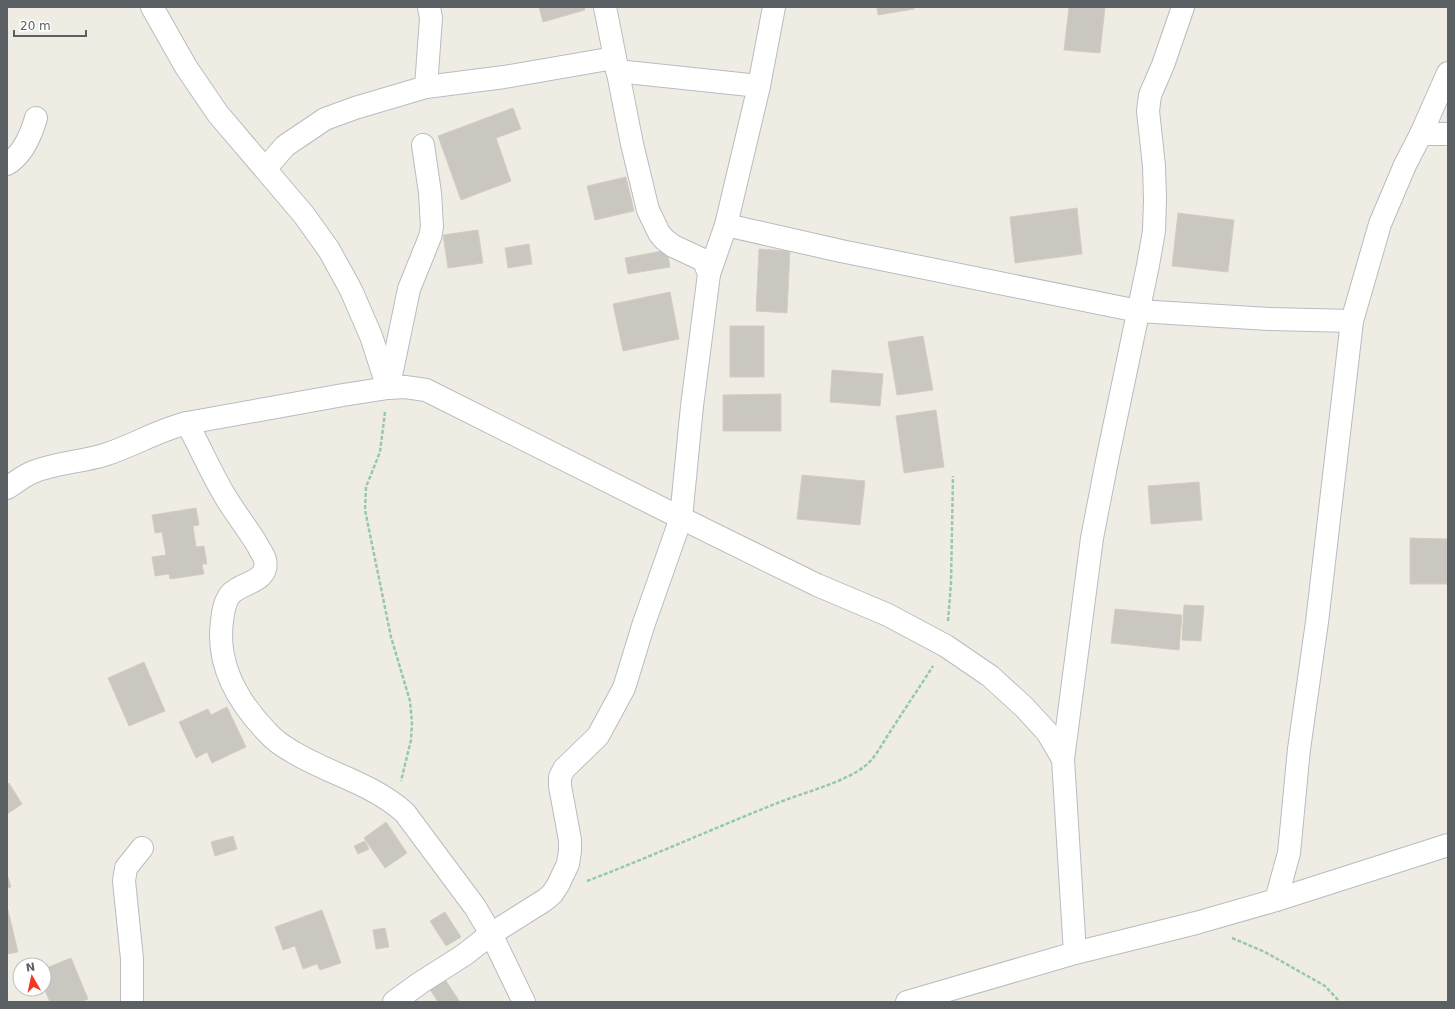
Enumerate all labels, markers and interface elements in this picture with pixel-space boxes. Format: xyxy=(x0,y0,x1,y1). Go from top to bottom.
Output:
scale bar xyxy=(14,12,86,38)
text: 20 m xyxy=(20,19,51,33)
north arrow xyxy=(12,957,52,997)
text: N xyxy=(25,960,36,975)

